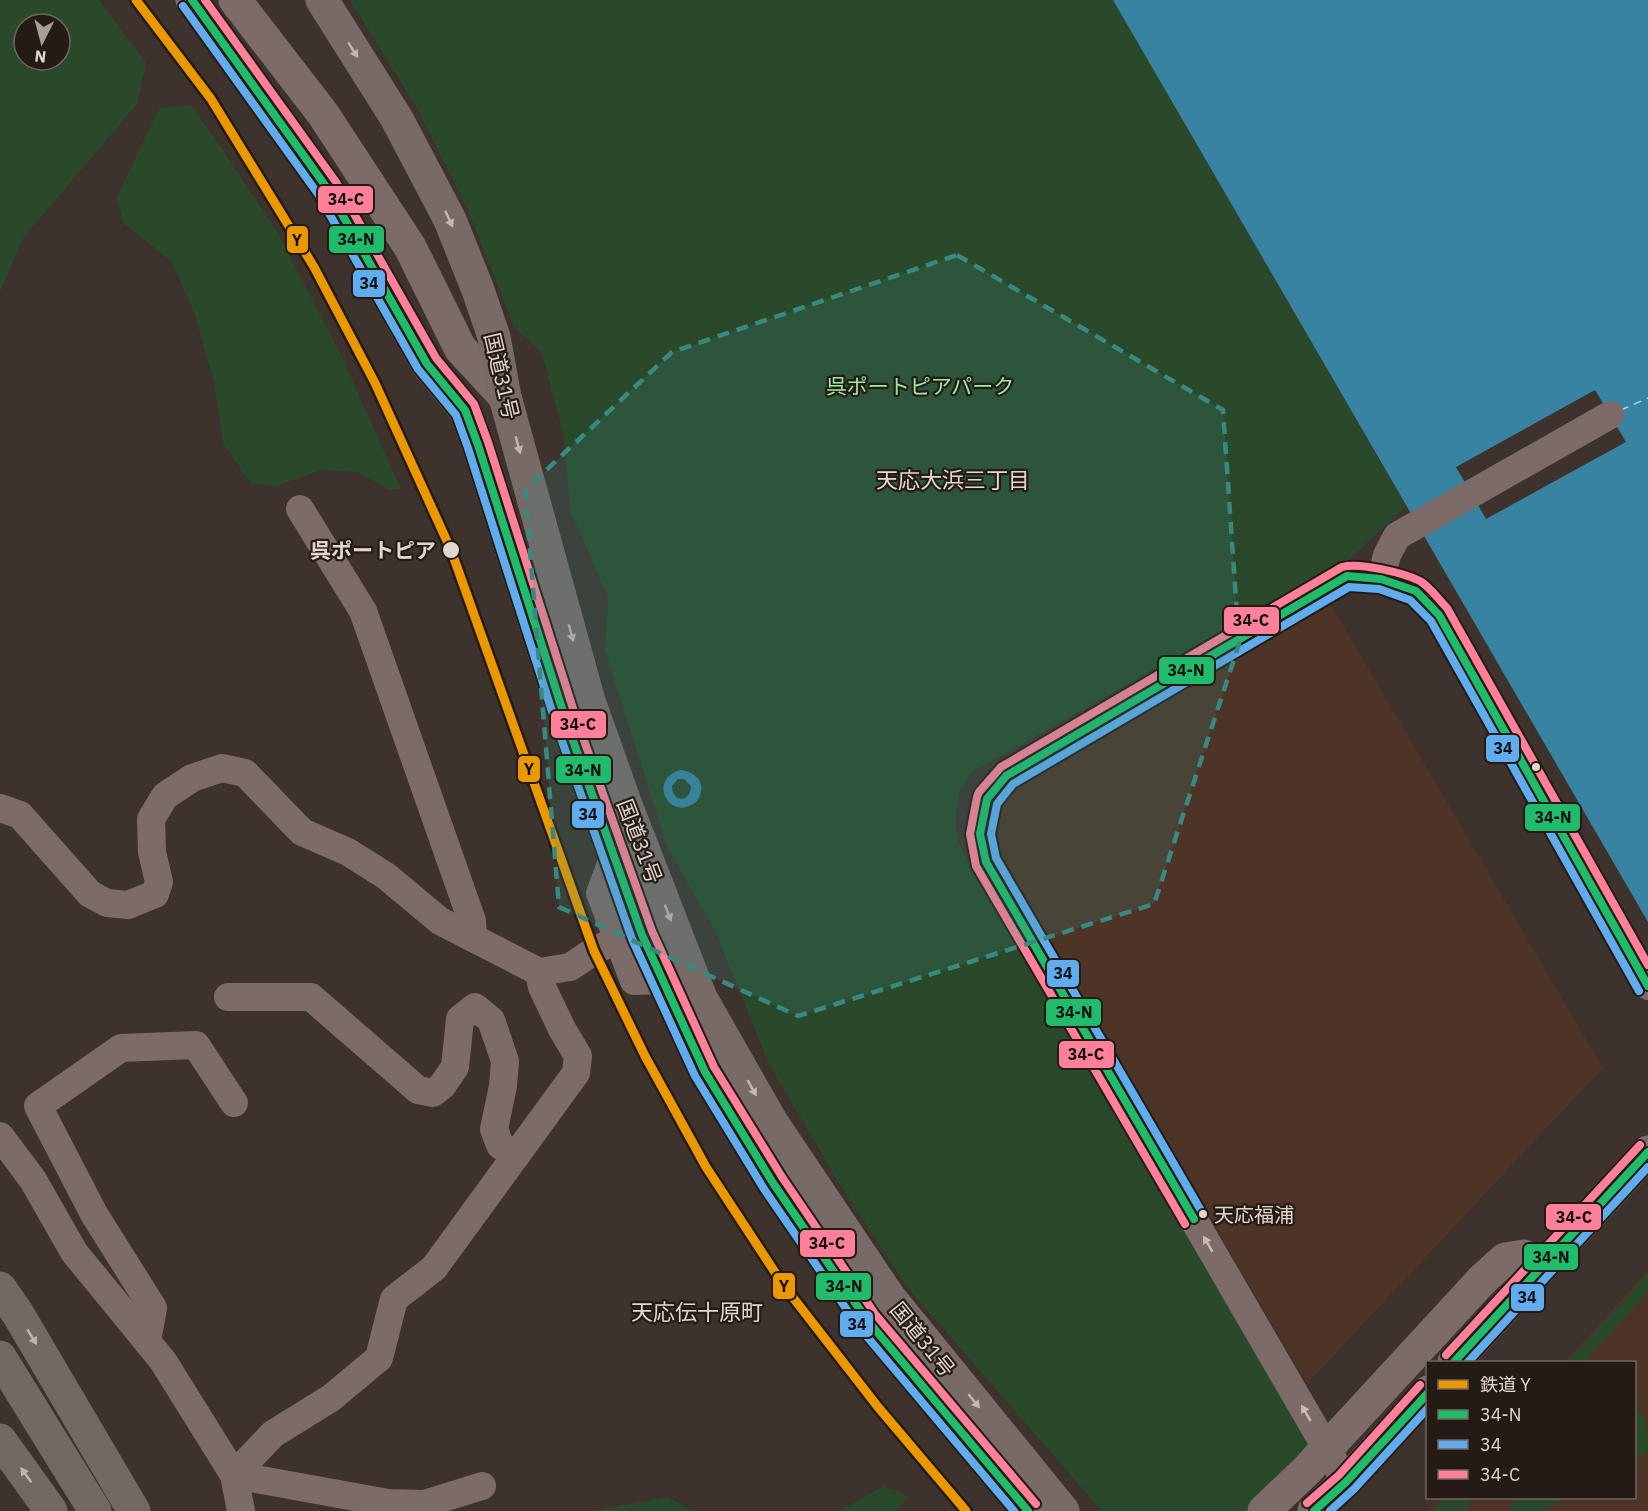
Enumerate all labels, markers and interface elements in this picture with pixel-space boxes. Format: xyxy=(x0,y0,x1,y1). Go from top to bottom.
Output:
north arrow xyxy=(12,12,72,72)
one-way arrow xyxy=(348,41,359,58)
text: N xyxy=(34,46,47,67)
line badge: 34-C xyxy=(317,185,374,214)
text: 34-C xyxy=(328,189,364,209)
one-way arrow xyxy=(445,211,454,228)
line badge: Y xyxy=(286,225,309,254)
line badge: 34-N xyxy=(328,225,385,254)
text: 34-N xyxy=(337,229,375,249)
text: Y xyxy=(292,230,303,250)
line badge: 34 xyxy=(352,269,386,298)
text: 34 xyxy=(359,273,379,293)
street label: 国道31号 xyxy=(478,330,526,422)
park label: 呉ポートピアパーク xyxy=(826,372,1014,400)
one-way arrow xyxy=(514,436,524,454)
district label: 天応大浜三丁目 xyxy=(876,465,1030,494)
place label: 呉ポートピア xyxy=(310,536,436,564)
marker: 呉ポートピア xyxy=(441,540,461,560)
line badge: 34-C xyxy=(1223,606,1280,635)
text: 34-C xyxy=(1233,610,1269,630)
one-way arrow xyxy=(566,624,576,642)
line badge: 34-N xyxy=(1158,656,1215,685)
text: 34-N xyxy=(1167,660,1205,680)
line badge: 34-C xyxy=(550,710,607,739)
text: 34-C xyxy=(560,714,596,734)
line badge: 34 xyxy=(1485,734,1520,763)
text: 34 xyxy=(1493,738,1513,758)
line badge: Y xyxy=(517,755,541,783)
line badge: 34-N xyxy=(555,755,612,784)
text: Y xyxy=(524,759,535,779)
text: 34-N xyxy=(564,760,602,780)
unlabelled marker xyxy=(1530,761,1542,773)
street label: 国道31号 xyxy=(611,795,669,887)
line badge: 34 xyxy=(571,800,605,829)
line badge: 34-N xyxy=(1524,803,1581,832)
text: 34 xyxy=(578,804,598,824)
text: 34-N xyxy=(1534,807,1572,827)
one-way arrow xyxy=(664,904,673,922)
line badge: 34 xyxy=(1046,959,1080,988)
text: 34 xyxy=(1053,963,1073,983)
line badge: 34-N xyxy=(1045,998,1102,1027)
text: 34-N xyxy=(1055,1002,1093,1022)
line badge: 34-C xyxy=(1058,1040,1115,1069)
text: 34-C xyxy=(1068,1044,1104,1064)
one-way arrow xyxy=(747,1080,757,1097)
place label: 天応福浦 xyxy=(1214,1201,1294,1228)
line badge: 34-C xyxy=(1545,1203,1602,1231)
text: 34-C xyxy=(1556,1207,1592,1227)
marker: 天応福浦 xyxy=(1197,1208,1209,1220)
line badge: 34-C xyxy=(799,1229,856,1258)
text: 34-C xyxy=(809,1233,845,1253)
one-way arrow xyxy=(1203,1236,1214,1252)
line badge: 34-N xyxy=(1523,1243,1579,1271)
text: 34-N xyxy=(1532,1247,1570,1267)
line badge: Y xyxy=(772,1272,796,1300)
line badge: 34-N xyxy=(815,1272,872,1301)
text: Y xyxy=(779,1276,790,1296)
text: 34-N xyxy=(825,1276,863,1296)
line badge: 34 xyxy=(1510,1283,1545,1312)
text: 34 xyxy=(1517,1287,1537,1307)
street label: 国道31号 xyxy=(884,1296,962,1382)
district label: 天応伝十原町 xyxy=(631,1297,763,1326)
line badge: 34 xyxy=(839,1310,874,1338)
text: 34 xyxy=(847,1314,867,1334)
one-way arrow xyxy=(26,1329,37,1345)
legend xyxy=(1426,1361,1636,1499)
text: 鉄道 Y xyxy=(1480,1373,1531,1396)
one-way arrow xyxy=(967,1394,980,1409)
text: 34-N xyxy=(1480,1403,1522,1426)
one-way arrow xyxy=(1301,1405,1312,1421)
text: 34 xyxy=(1480,1433,1502,1456)
text: 34-C xyxy=(1480,1463,1520,1486)
one-way arrow xyxy=(20,1468,32,1484)

